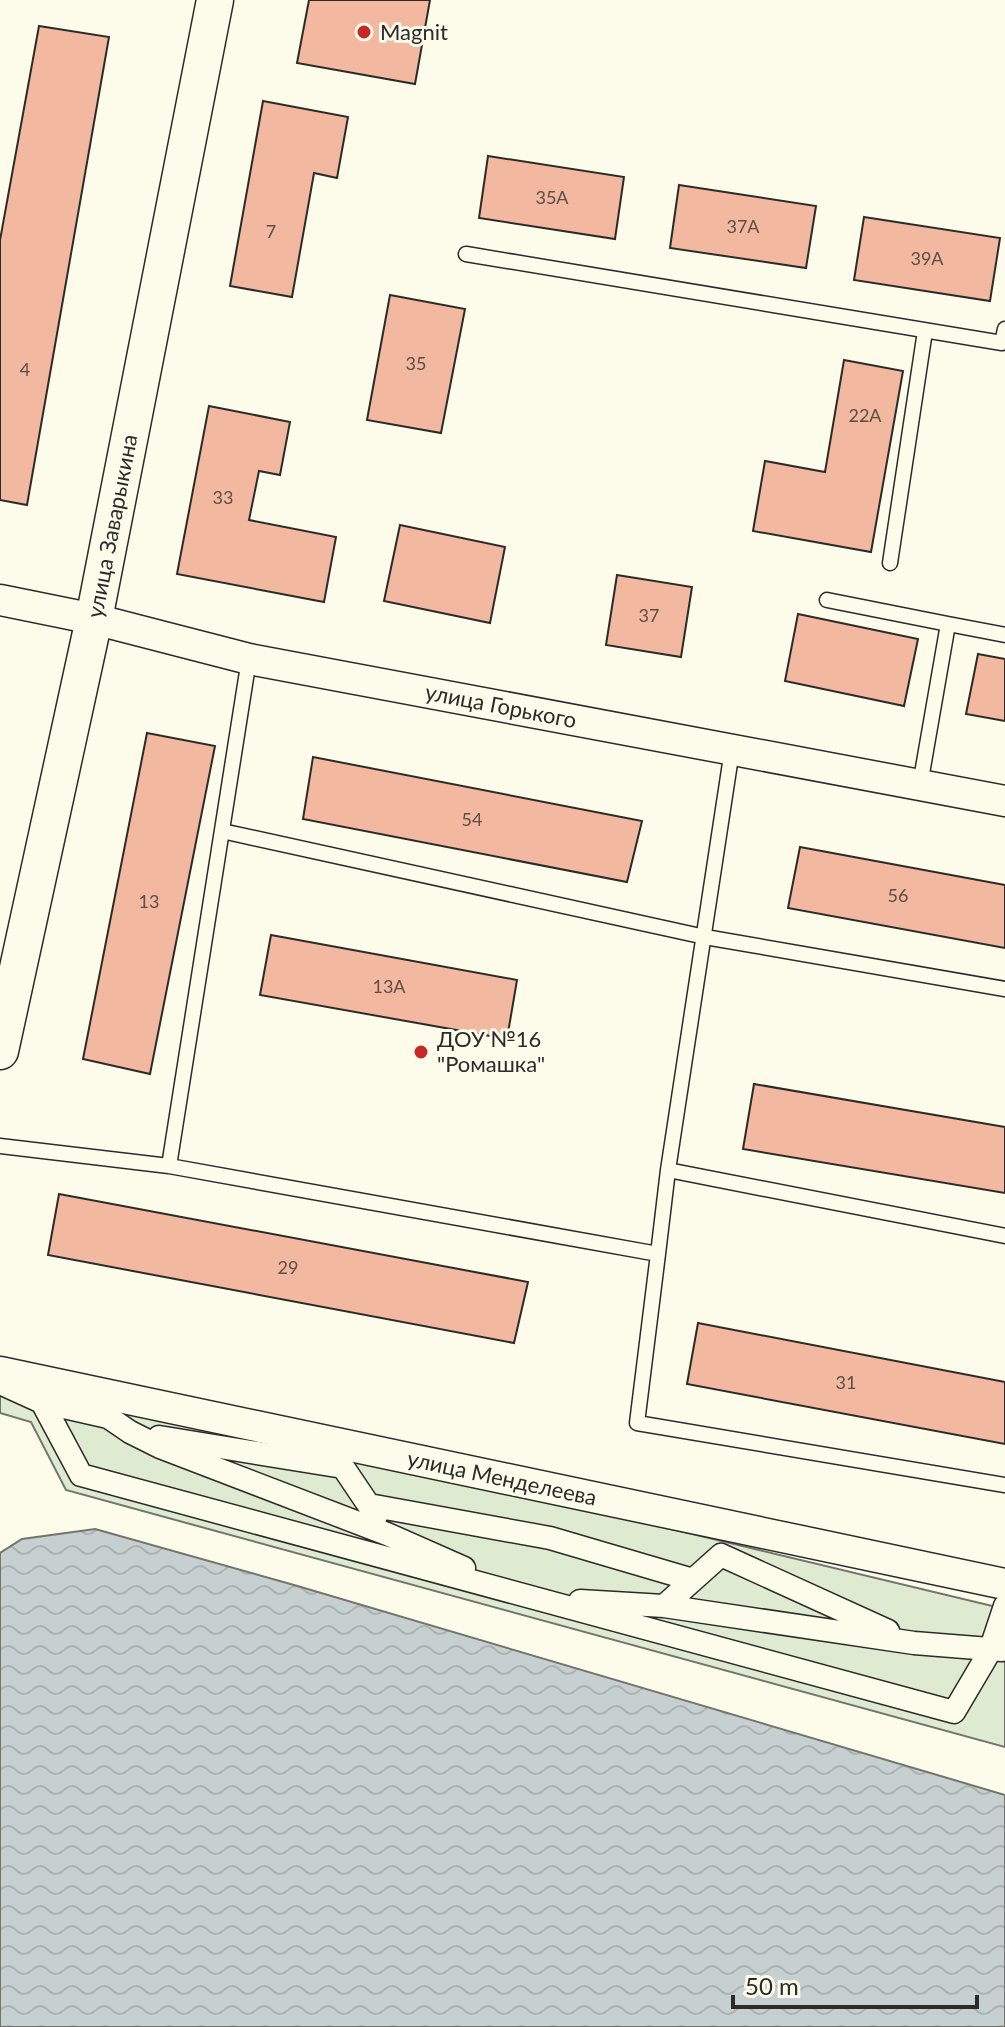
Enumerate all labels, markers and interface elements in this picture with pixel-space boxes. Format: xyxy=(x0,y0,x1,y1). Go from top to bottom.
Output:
place label: Magnit xyxy=(380,18,448,45)
marker: Magnit xyxy=(355,23,373,41)
house number: 35А xyxy=(535,186,569,208)
house number: 37А xyxy=(726,215,760,237)
house number: 7 xyxy=(266,220,276,242)
house number: 39А xyxy=(910,247,944,269)
house number: 35 xyxy=(406,352,426,374)
house number: 4 xyxy=(20,358,30,380)
house number: 22А xyxy=(848,404,882,426)
street label: улица Заварыкина xyxy=(80,432,143,620)
house number: 33 xyxy=(213,486,233,508)
house number: 37 xyxy=(639,604,659,626)
street label: улица Горького xyxy=(423,678,579,733)
house number: 54 xyxy=(462,808,482,830)
house number: 56 xyxy=(888,884,908,906)
house number: 13 xyxy=(139,890,159,912)
house number: 13А xyxy=(372,975,406,997)
place label: ДОУ №16 "Ромашка" xyxy=(437,1025,545,1077)
marker: ДОУ №16 "Ромашка" xyxy=(412,1043,430,1061)
house number: 29 xyxy=(278,1256,298,1278)
house number: 31 xyxy=(836,1371,856,1393)
street label: улица Менделеева xyxy=(405,1444,599,1511)
scale bar xyxy=(733,1959,977,2009)
text: 50 m xyxy=(745,1971,799,2000)

